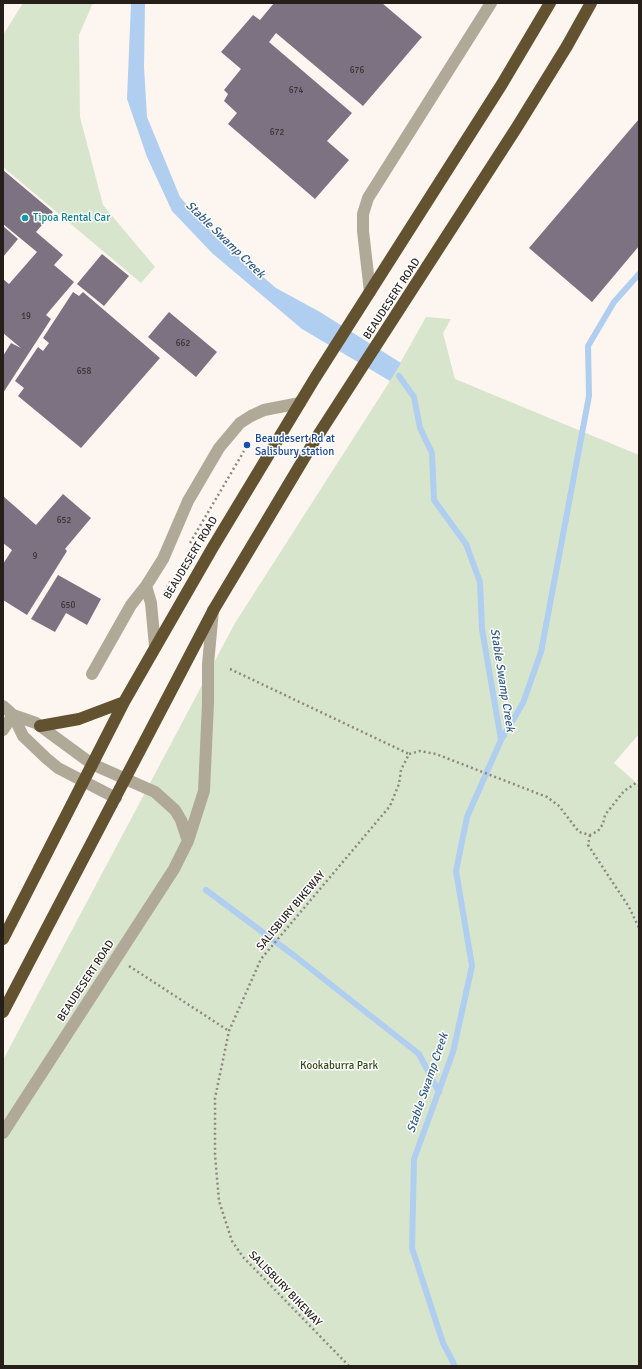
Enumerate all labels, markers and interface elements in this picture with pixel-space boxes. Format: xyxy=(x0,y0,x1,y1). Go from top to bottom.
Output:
house number: 676 xyxy=(350,66,364,76)
house number: 674 xyxy=(289,86,303,96)
house number: 672 xyxy=(270,128,284,138)
water label: Stable Swamp Creek xyxy=(182,199,268,281)
place label: Tipoa Rental Car xyxy=(33,211,110,225)
marker: Tipoa Rental Car xyxy=(20,213,30,223)
street label: BEAUDESERT ROAD xyxy=(361,256,423,342)
house number: 19 xyxy=(21,312,31,322)
house number: 662 xyxy=(176,339,190,349)
house number: 658 xyxy=(77,367,91,377)
place label: Beaudesert Rd at Salisbury station xyxy=(255,432,335,458)
marker: Beaudesert Rd at Salisbury station xyxy=(242,440,252,450)
street label: BEAUDESERT ROAD xyxy=(161,514,221,602)
house number: 652 xyxy=(57,516,71,526)
house number: 9 xyxy=(33,552,37,562)
house number: 650 xyxy=(61,601,75,611)
water label: Stable Swamp Creek xyxy=(487,627,517,733)
street label: SALISBURY BIKEWAY xyxy=(254,869,328,953)
street label: BEAUDESERT ROAD xyxy=(55,938,117,1024)
water label: Stable Swamp Creek xyxy=(404,1031,452,1135)
park label: Kookaburra Park xyxy=(300,1059,378,1073)
street label: SALISBURY BIKEWAY xyxy=(246,1249,324,1329)

